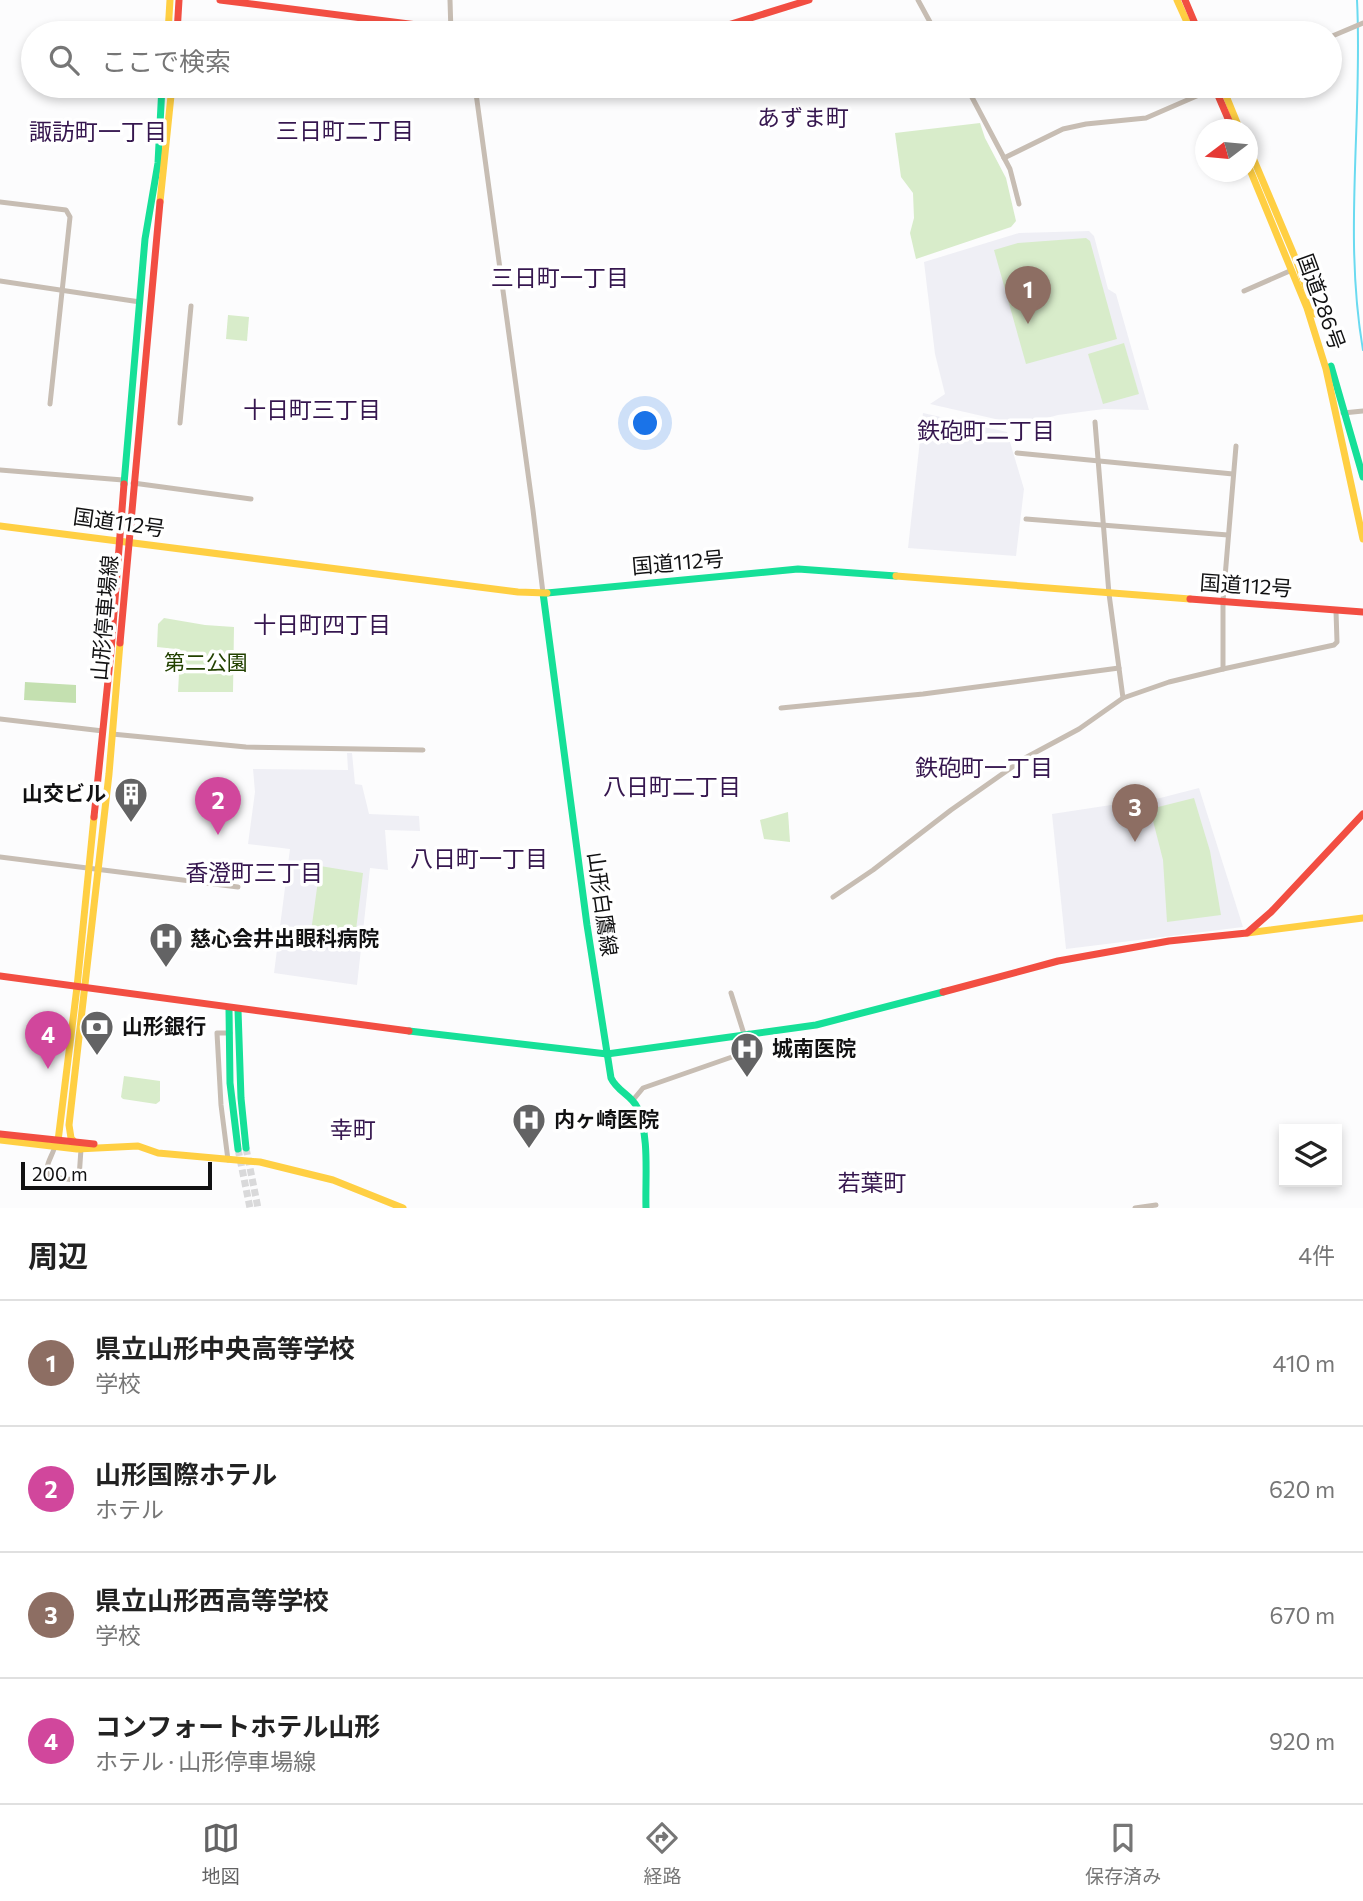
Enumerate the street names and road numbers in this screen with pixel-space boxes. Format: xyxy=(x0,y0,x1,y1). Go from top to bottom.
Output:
street label: 国道286号 xyxy=(1294,250,1351,353)
street label: 国道112号 xyxy=(72,503,167,540)
street label: 国道112号 xyxy=(631,545,725,578)
street label: 山形停車場線 xyxy=(86,554,121,682)
street label: 国道112号 xyxy=(1199,569,1293,600)
street label: 山形白鷹線 xyxy=(584,850,623,958)

